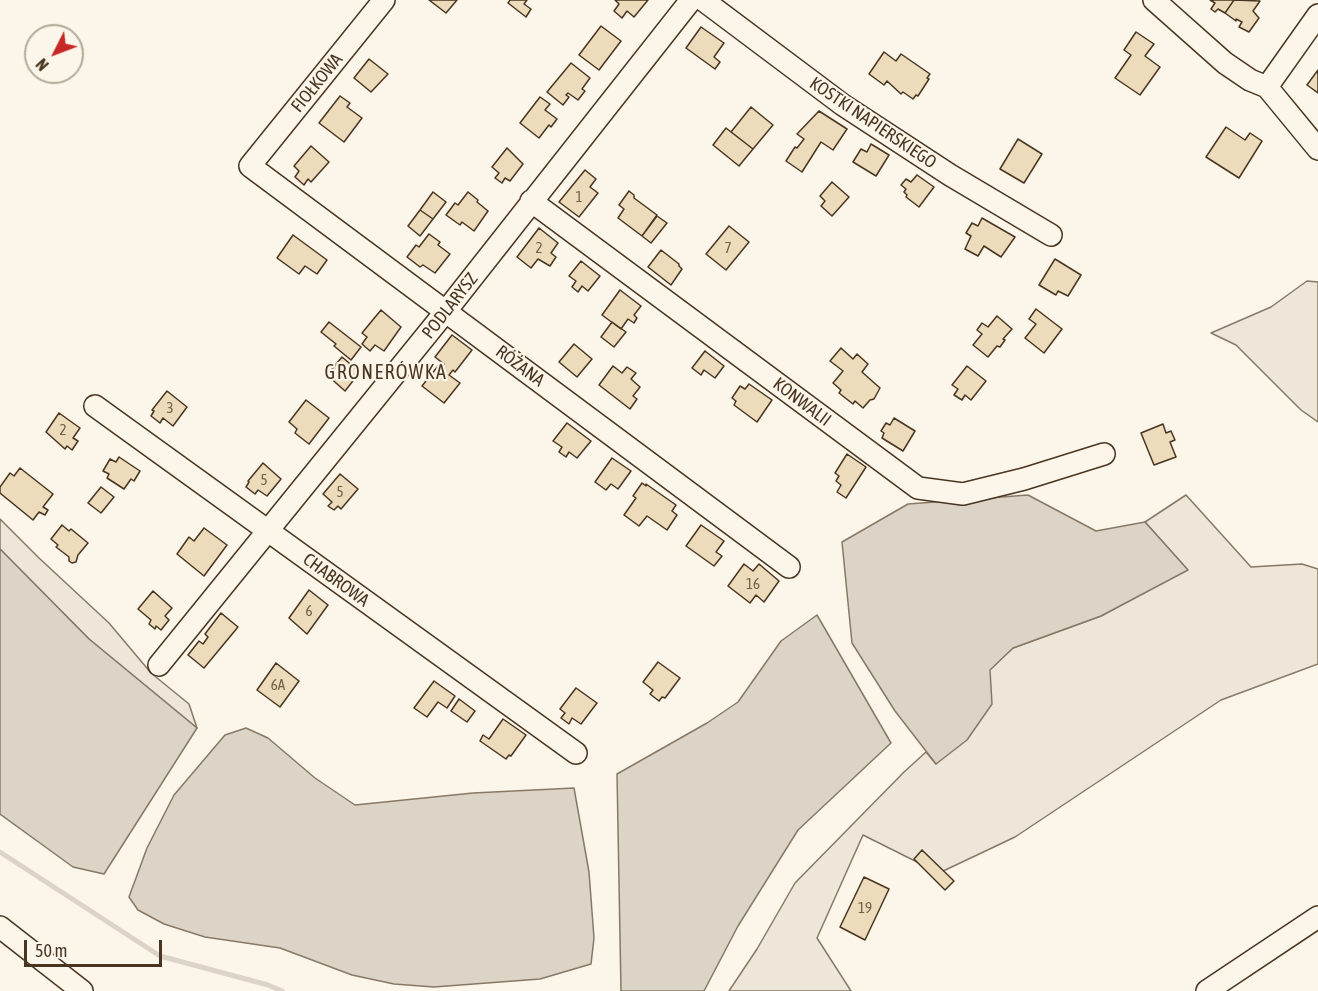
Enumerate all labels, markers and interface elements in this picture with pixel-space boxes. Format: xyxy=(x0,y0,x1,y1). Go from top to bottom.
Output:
north arrow xyxy=(24,24,84,84)
street label: FIOŁKOWA xyxy=(287,49,347,117)
text: N xyxy=(32,55,52,74)
street label: KOSTKI NAPIERSKIEGO xyxy=(805,73,941,173)
house number: 1 xyxy=(575,188,583,206)
house number: 2 xyxy=(535,239,543,257)
house number: 7 xyxy=(724,239,732,257)
street label: PODLARYSZ xyxy=(418,269,482,343)
street label: RÓŻANA xyxy=(491,341,549,391)
district label: GRONERÓWKA xyxy=(325,361,447,385)
street label: KONWALII xyxy=(769,373,835,431)
house number: 3 xyxy=(166,399,174,417)
house number: 2 xyxy=(59,421,67,439)
house number: 5 xyxy=(260,471,268,489)
house number: 5 xyxy=(336,483,344,501)
street label: CHABROWA xyxy=(299,549,373,611)
house number: 16 xyxy=(746,575,760,593)
house number: 6 xyxy=(305,602,313,620)
house number: 6A xyxy=(271,676,285,694)
house number: 19 xyxy=(858,899,872,917)
scale bar xyxy=(27,928,165,966)
text: 50 m xyxy=(35,940,67,961)

